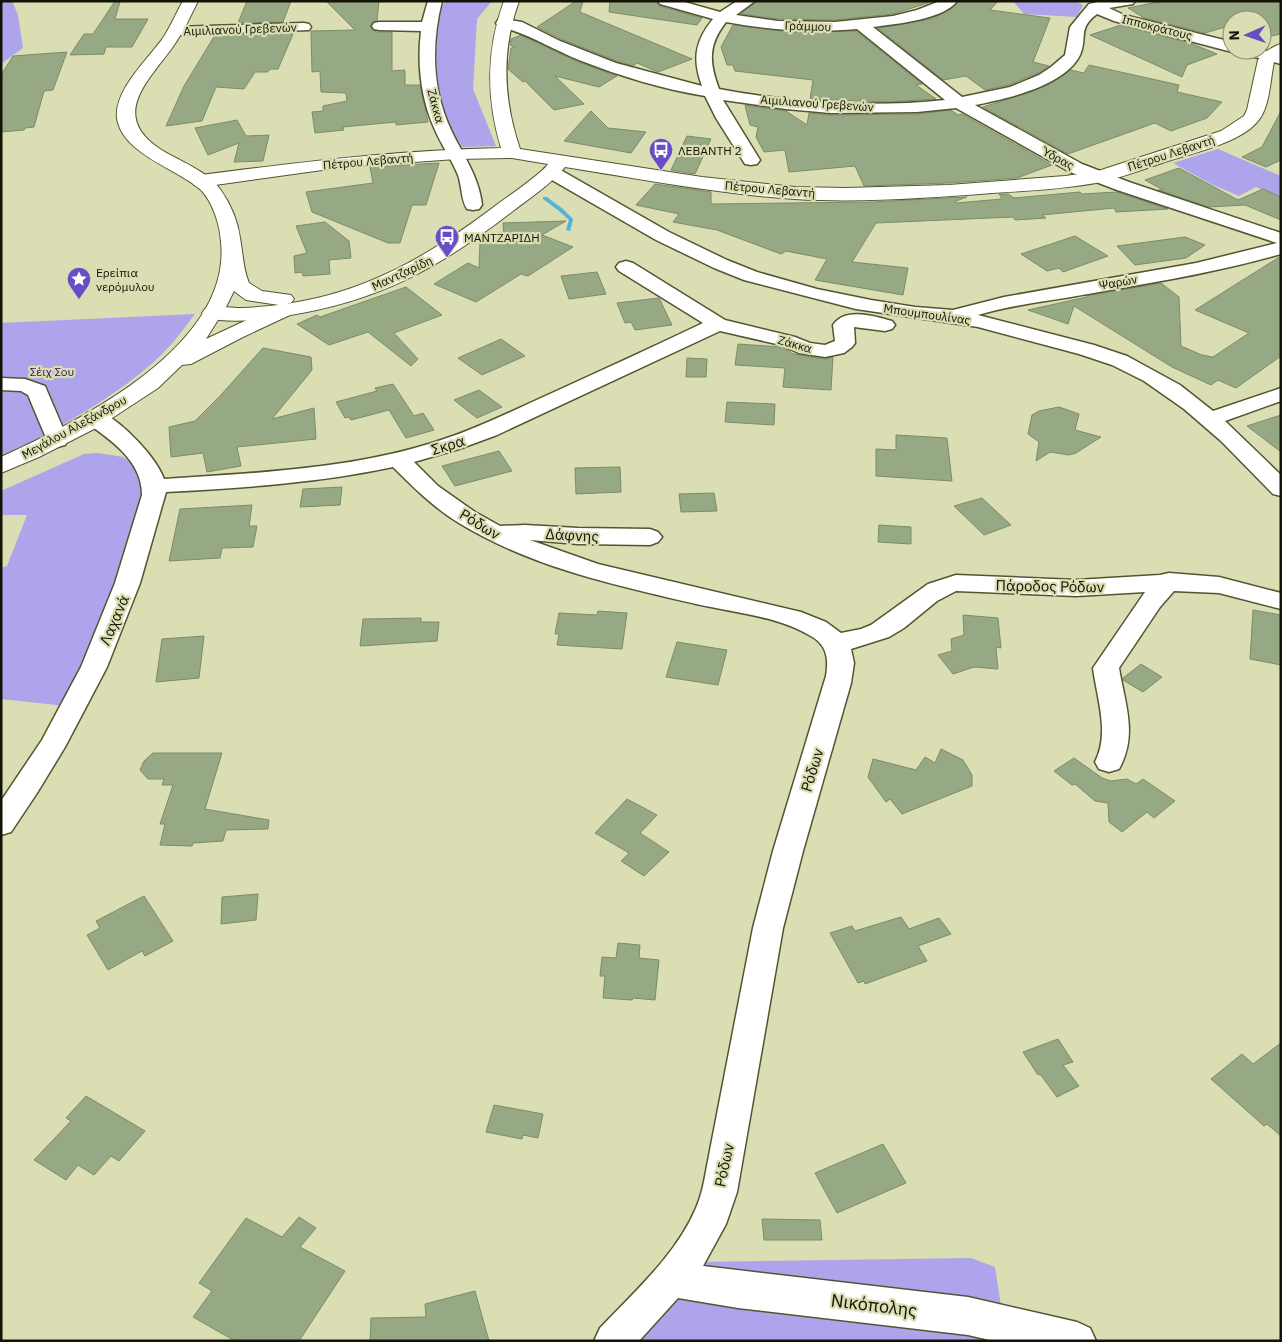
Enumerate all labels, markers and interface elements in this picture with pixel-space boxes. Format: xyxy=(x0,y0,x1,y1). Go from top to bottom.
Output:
north arrow xyxy=(1222,10,1272,60)
street label: Ιπποκράτους xyxy=(1120,11,1194,43)
street label: Γράμμου xyxy=(784,18,832,34)
street label: Αιμιλιανού Γρεβενών xyxy=(183,20,297,38)
text: N xyxy=(1225,30,1243,41)
street label: Ζάκκα xyxy=(424,87,448,125)
street label: Αιμιλιανού Γρεβενών xyxy=(760,92,874,114)
street label: Πέτρου Λεβαντή xyxy=(1126,132,1216,174)
bus stop icon: ΛΕΒΑΝΤΗ 2 xyxy=(648,137,674,171)
place label: ΛΕΒΑΝΤΗ 2 xyxy=(678,143,742,158)
street label: Ύδρας xyxy=(1038,143,1077,173)
street label: Πέτρου Λεβαντή xyxy=(322,150,414,172)
street label: Πέτρου Λεβαντή xyxy=(724,178,816,200)
bus stop icon: ΜΑΝΤΖΑΡΙΔΗ xyxy=(434,224,460,258)
place label: ΜΑΝΤΖΑΡΙΔΗ xyxy=(464,230,540,245)
street label: Μαντζαρίδη xyxy=(369,252,435,294)
place label: Ερείπια νερόμυλου xyxy=(96,265,155,294)
place icon: Ερείπια νερόμυλου xyxy=(66,266,92,300)
street label: Ψαρών xyxy=(1098,271,1138,293)
street label: Μπουμπουλίνας xyxy=(883,300,972,328)
street label: Ζάκκα xyxy=(776,332,814,356)
park label: Σέιχ Σου xyxy=(30,364,74,379)
street label: Μεγάλου Αλεξάνδρου xyxy=(19,392,129,462)
street label: Σκρα xyxy=(429,431,467,459)
street label: Ρόδων xyxy=(456,504,504,544)
street label: Δάφνης xyxy=(545,524,599,546)
street label: Πάροδος Ρόδων xyxy=(996,576,1105,596)
street label: Λαχανά xyxy=(95,592,133,648)
street label: Ρόδων xyxy=(796,746,828,794)
street label: Ρόδων xyxy=(710,1141,738,1189)
street label: Νικόπολης xyxy=(830,1288,919,1322)

